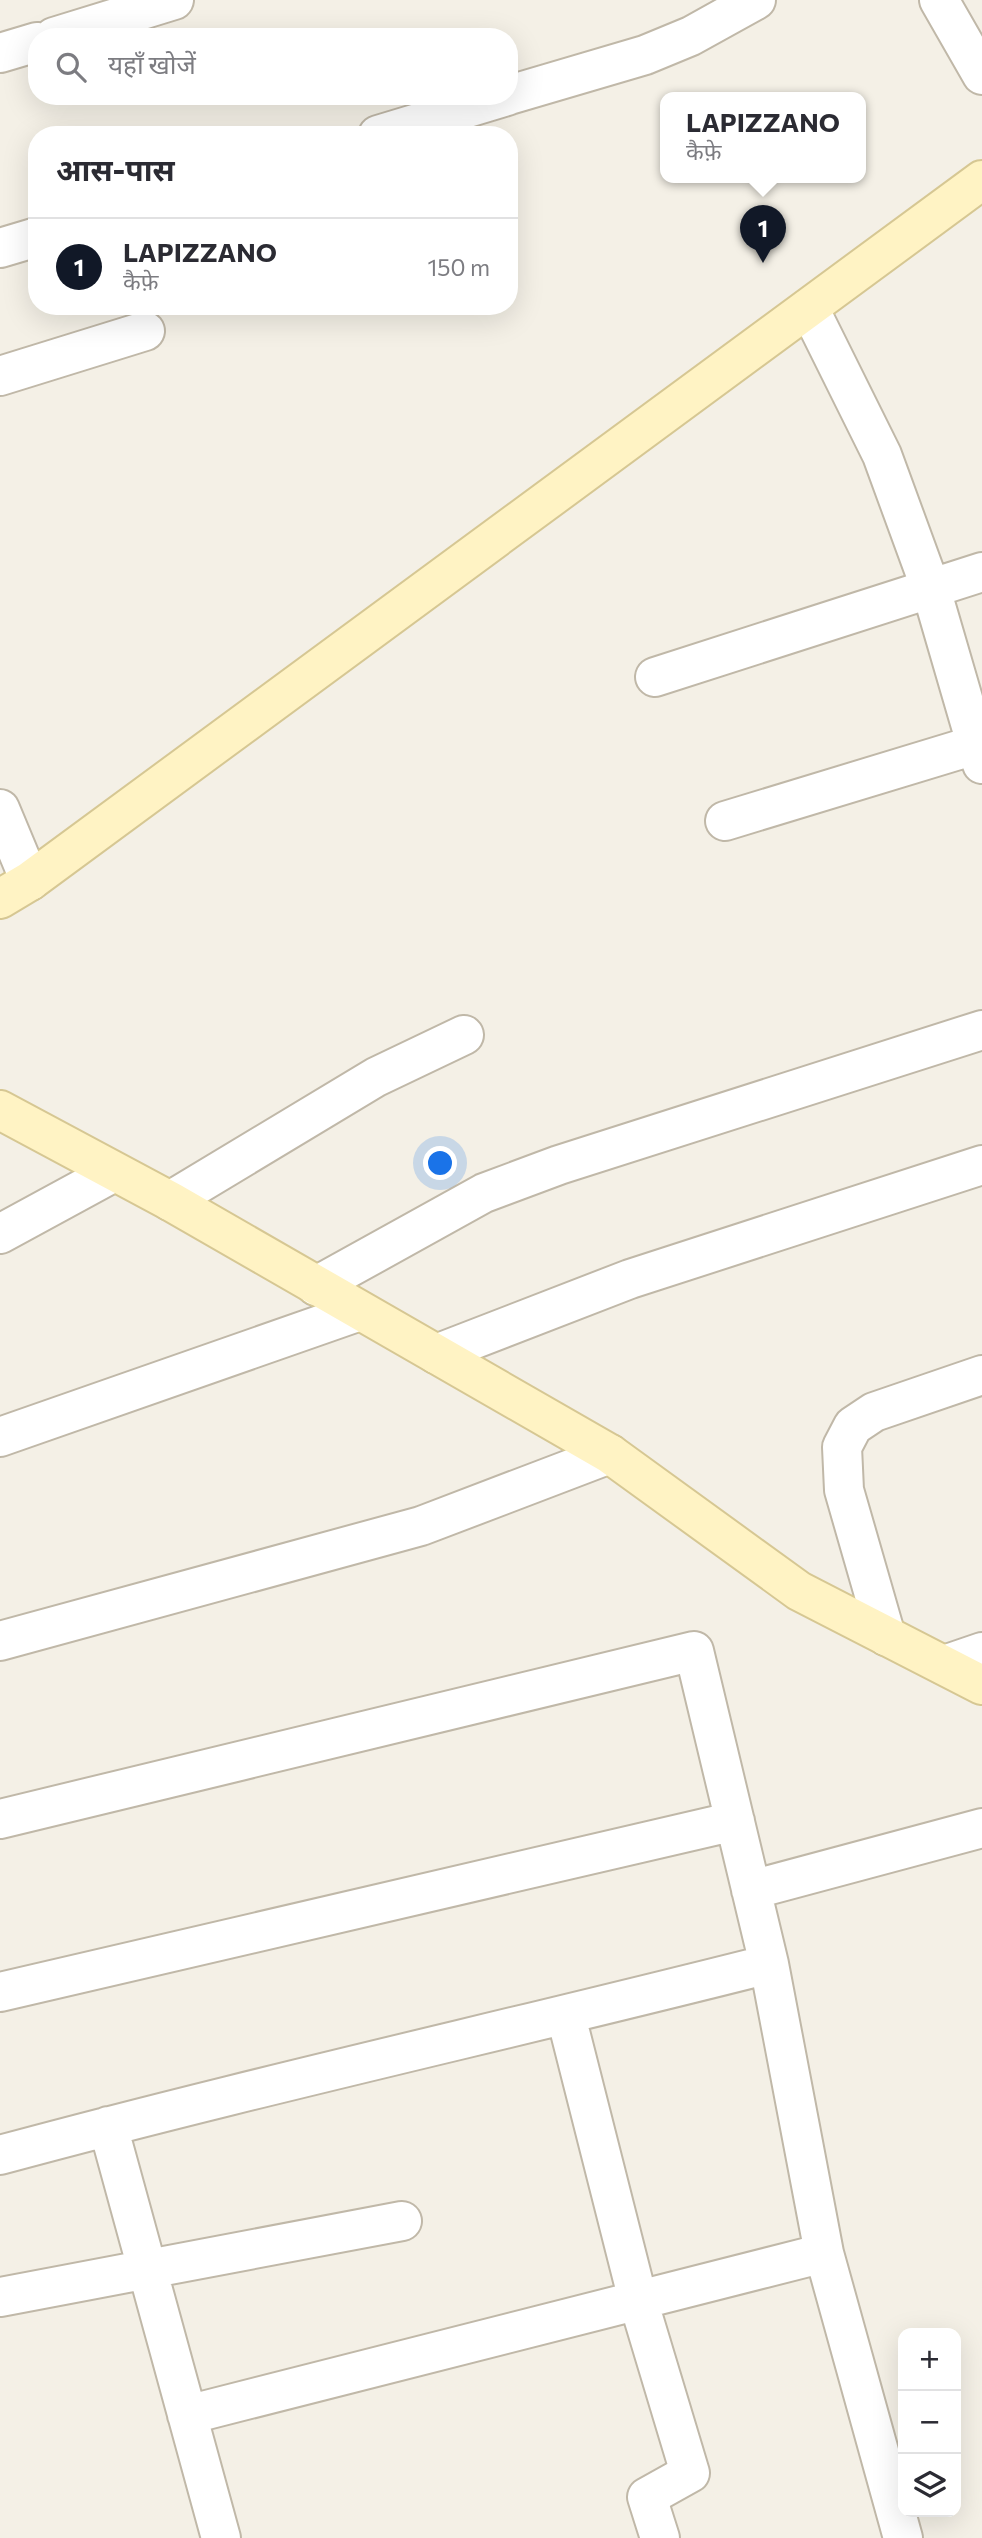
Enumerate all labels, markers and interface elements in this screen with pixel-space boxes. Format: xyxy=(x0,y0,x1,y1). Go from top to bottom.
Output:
search box xyxy=(28,28,518,105)
icon: search xyxy=(52,48,90,86)
text: यहाँ खोजें xyxy=(108,48,196,79)
popup xyxy=(660,92,866,183)
text: LAPIZZANO xyxy=(686,106,840,137)
text: कैफ़े xyxy=(686,137,721,165)
text: आस-पास xyxy=(56,150,175,187)
pin: 1 xyxy=(740,205,786,263)
text: LAPIZZANO xyxy=(123,236,277,267)
text: 1 xyxy=(74,253,84,281)
text: 150 m xyxy=(427,253,490,281)
text: कैफ़े xyxy=(123,267,158,295)
your location xyxy=(423,1146,457,1180)
map controls xyxy=(898,2328,961,2517)
button: + xyxy=(898,2328,961,2391)
button: − xyxy=(898,2391,961,2454)
button: layers xyxy=(898,2454,961,2517)

